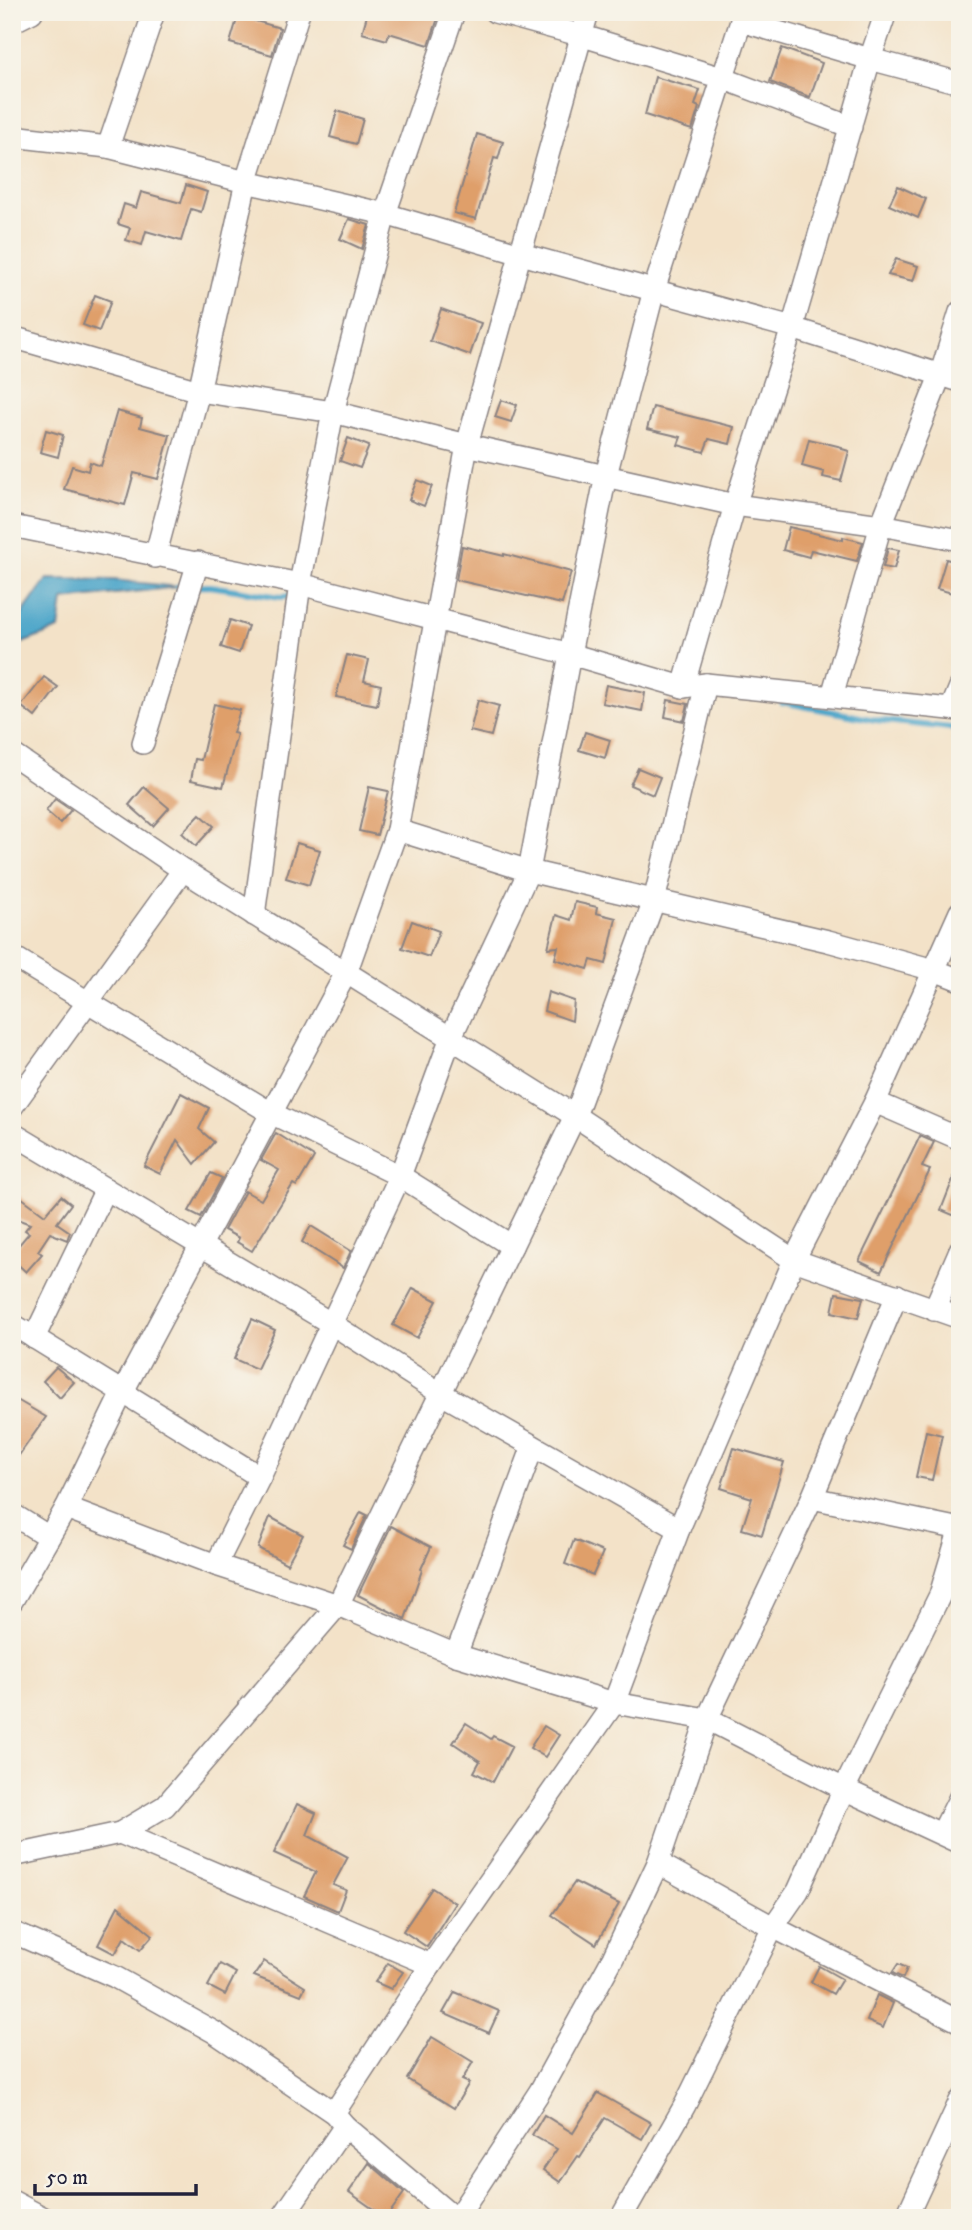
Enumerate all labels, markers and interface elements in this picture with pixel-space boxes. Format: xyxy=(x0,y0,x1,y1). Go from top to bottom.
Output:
scale bar xyxy=(35,2153,196,2197)
text: 50 m xyxy=(46,2165,88,2191)

